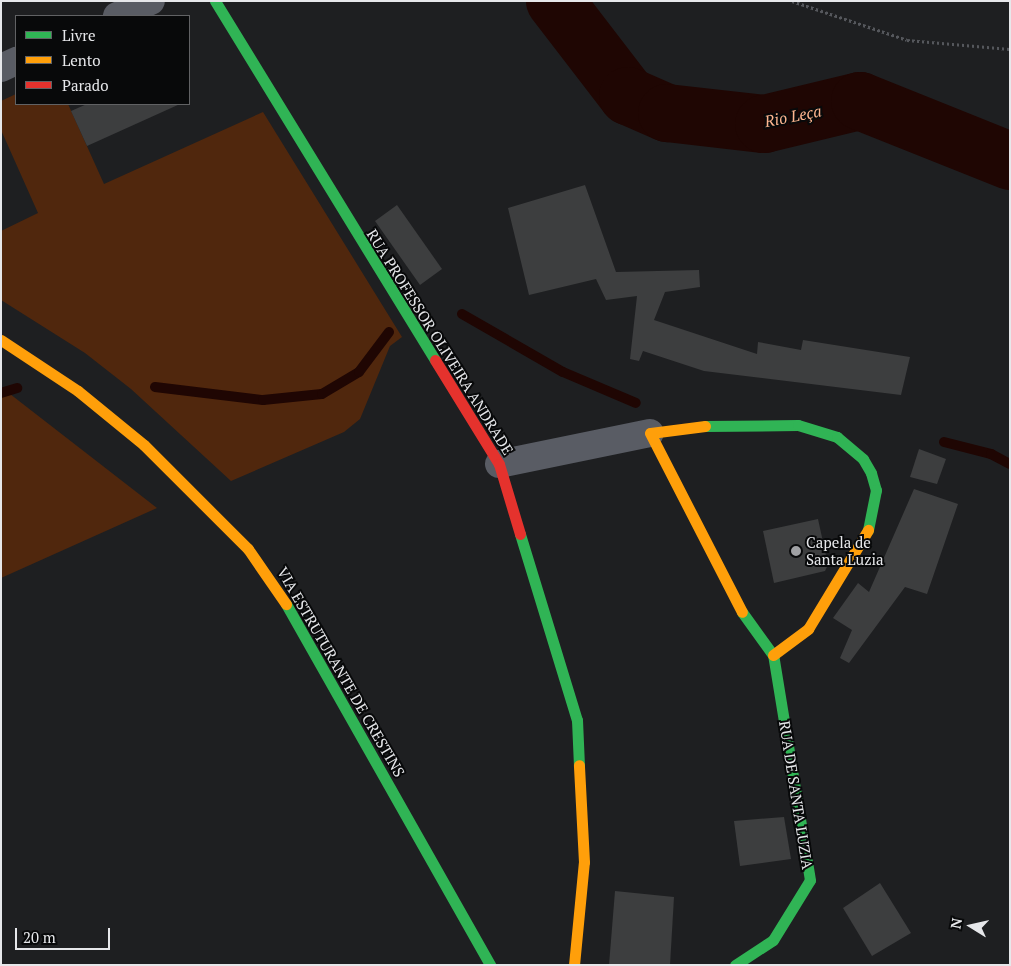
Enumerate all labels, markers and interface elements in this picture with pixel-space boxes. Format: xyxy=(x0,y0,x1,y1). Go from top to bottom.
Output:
legend xyxy=(15,15,190,105)
text: Livre xyxy=(62,25,96,45)
text: Lento xyxy=(62,50,101,70)
text: Parado xyxy=(62,75,108,95)
water label: Rio Leça xyxy=(763,101,823,131)
street label: RUA PROFESSOR OLIVEIRA ANDRADE xyxy=(363,226,517,458)
place label: Capela de Santa Luzia xyxy=(806,533,884,568)
marker: Capela de Santa Luzia xyxy=(790,545,802,557)
street label: VIA ESTRUTURANTE DE CRESTINS xyxy=(273,564,409,780)
street label: RUA DE SANTA LUZIA xyxy=(775,719,817,871)
north arrow xyxy=(946,901,996,951)
text: N xyxy=(945,916,966,930)
scale bar xyxy=(18,918,112,950)
text: 20 m xyxy=(23,927,56,947)

